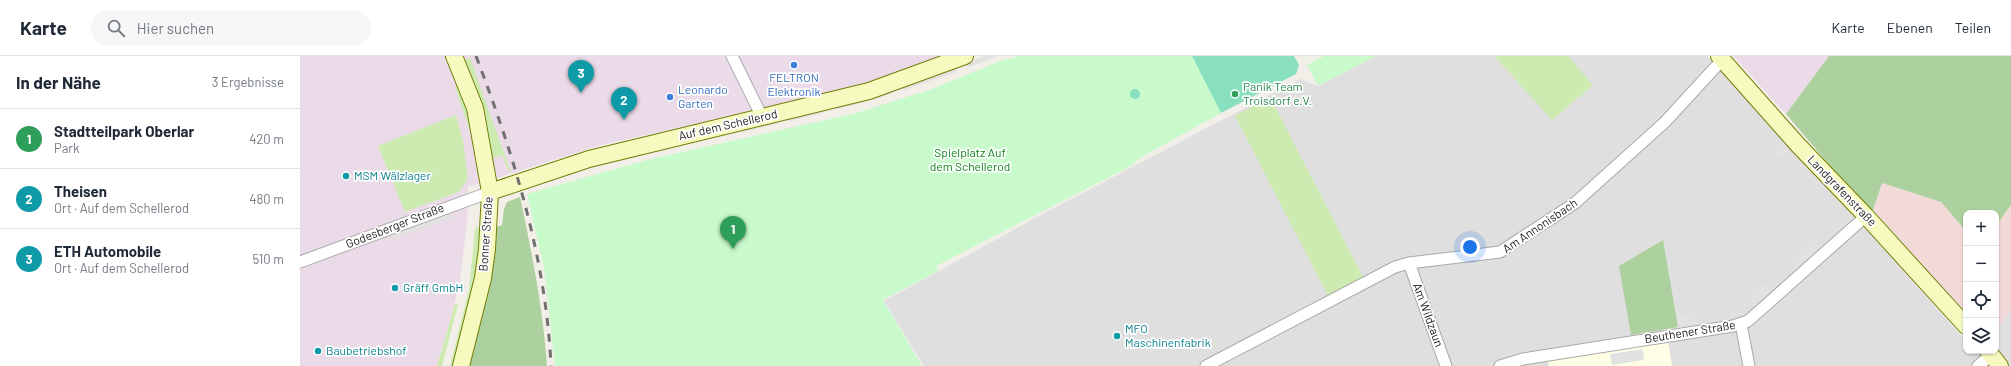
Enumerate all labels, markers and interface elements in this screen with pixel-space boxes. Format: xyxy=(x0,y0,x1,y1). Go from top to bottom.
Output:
search box xyxy=(91,10,371,46)
text: Karte xyxy=(20,16,67,39)
icon: search xyxy=(105,17,127,39)
text: Hier suchen xyxy=(137,19,214,37)
text: Karte xyxy=(1831,19,1865,36)
text: Ebenen xyxy=(1887,19,1933,36)
text: Teilen xyxy=(1955,19,1991,36)
pin: 3 xyxy=(568,60,594,93)
marker: FELTRON Elektronik xyxy=(789,60,799,70)
place label: FELTRON Elektronik xyxy=(767,70,821,98)
text: In der Nähe xyxy=(16,72,101,92)
text: 3 Ergebnisse xyxy=(212,74,284,90)
place label: Panik Team Troisdorf e.V. xyxy=(1243,79,1312,107)
place label: Leonardo Garten xyxy=(678,82,728,110)
pin: 2 xyxy=(611,87,637,120)
marker: Panik Team Troisdorf e.V. xyxy=(1230,89,1240,99)
marker: Leonardo Garten xyxy=(665,92,675,102)
street label: Auf dem Schellerod xyxy=(677,106,779,142)
text: Stadtteilpark Oberlar xyxy=(54,122,194,140)
text: 1 xyxy=(27,131,31,147)
text: 420 m xyxy=(249,131,284,147)
text: Park xyxy=(54,140,80,156)
park label: Spielplatz Auf dem Schellerod xyxy=(930,145,1010,173)
street label: Landgrafenstraße xyxy=(1805,152,1880,229)
place label: MSM Wälzlager xyxy=(354,168,431,182)
marker: MSM Wälzlager xyxy=(341,171,351,181)
text: Theisen xyxy=(54,182,107,200)
text: 2 xyxy=(25,191,33,207)
text: 480 m xyxy=(249,191,284,207)
street label: Am Annonisbach xyxy=(1499,195,1579,255)
street label: Bonner Straße xyxy=(475,196,495,272)
text: Ort · Auf dem Schellerod xyxy=(54,200,189,216)
street label: Godesberger Straße xyxy=(344,200,446,250)
map controls xyxy=(1963,210,1999,354)
button: + xyxy=(1963,210,1999,246)
pin: 1 xyxy=(720,216,746,249)
your location xyxy=(1460,237,1480,257)
text: ETH Automobile xyxy=(54,242,161,260)
button: − xyxy=(1963,246,1999,282)
text: 3 xyxy=(25,251,33,267)
text: 510 m xyxy=(252,251,284,267)
text: Ort · Auf dem Schellerod xyxy=(54,260,189,276)
place label: Gräff GmbH xyxy=(403,280,463,294)
street label: Am Wildzaun xyxy=(1411,281,1447,348)
button: locate xyxy=(1963,282,1999,318)
marker: Gräff GmbH xyxy=(390,283,400,293)
street label: Beuthener Straße xyxy=(1643,317,1736,345)
button: layers xyxy=(1963,318,1999,354)
place label: MFO Maschinenfabrik xyxy=(1125,321,1211,349)
marker: MFO Maschinenfabrik xyxy=(1112,331,1122,341)
place label: Baubetriebshof xyxy=(326,343,406,357)
marker: Baubetriebshof xyxy=(313,346,323,356)

